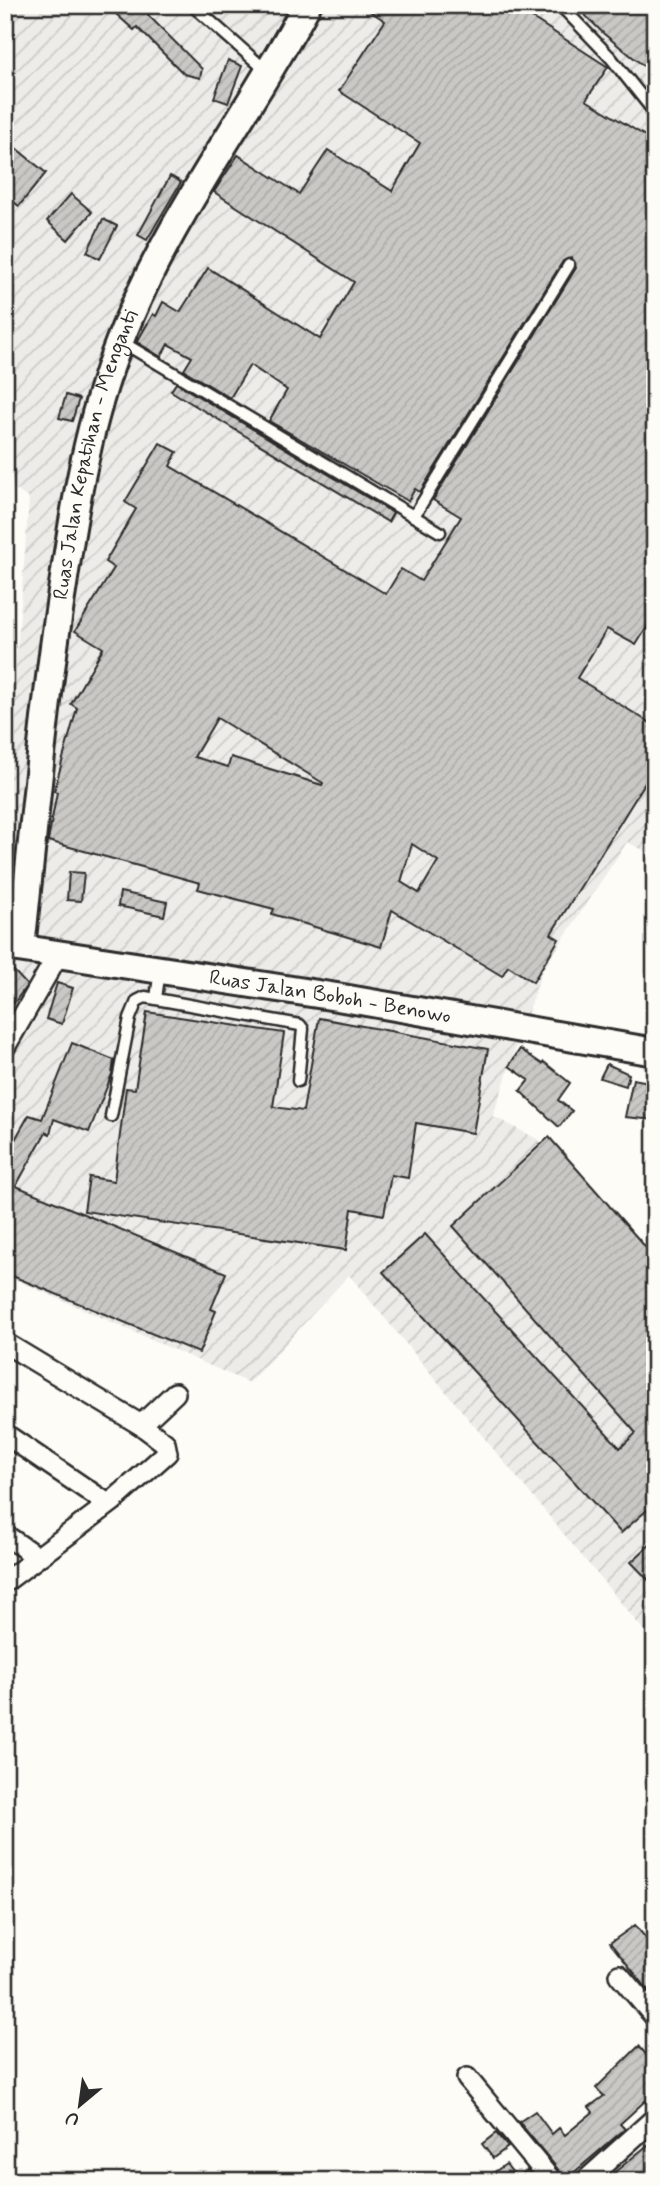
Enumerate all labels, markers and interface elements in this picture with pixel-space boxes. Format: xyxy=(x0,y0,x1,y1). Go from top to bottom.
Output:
street label: Ruas Jalan Kepatihan - Menganti xyxy=(47,305,145,602)
street label: Ruas Jalan Boboh - Benowo xyxy=(207,964,453,1030)
north arrow xyxy=(46,2070,116,2140)
text: U xyxy=(61,2105,84,2132)

